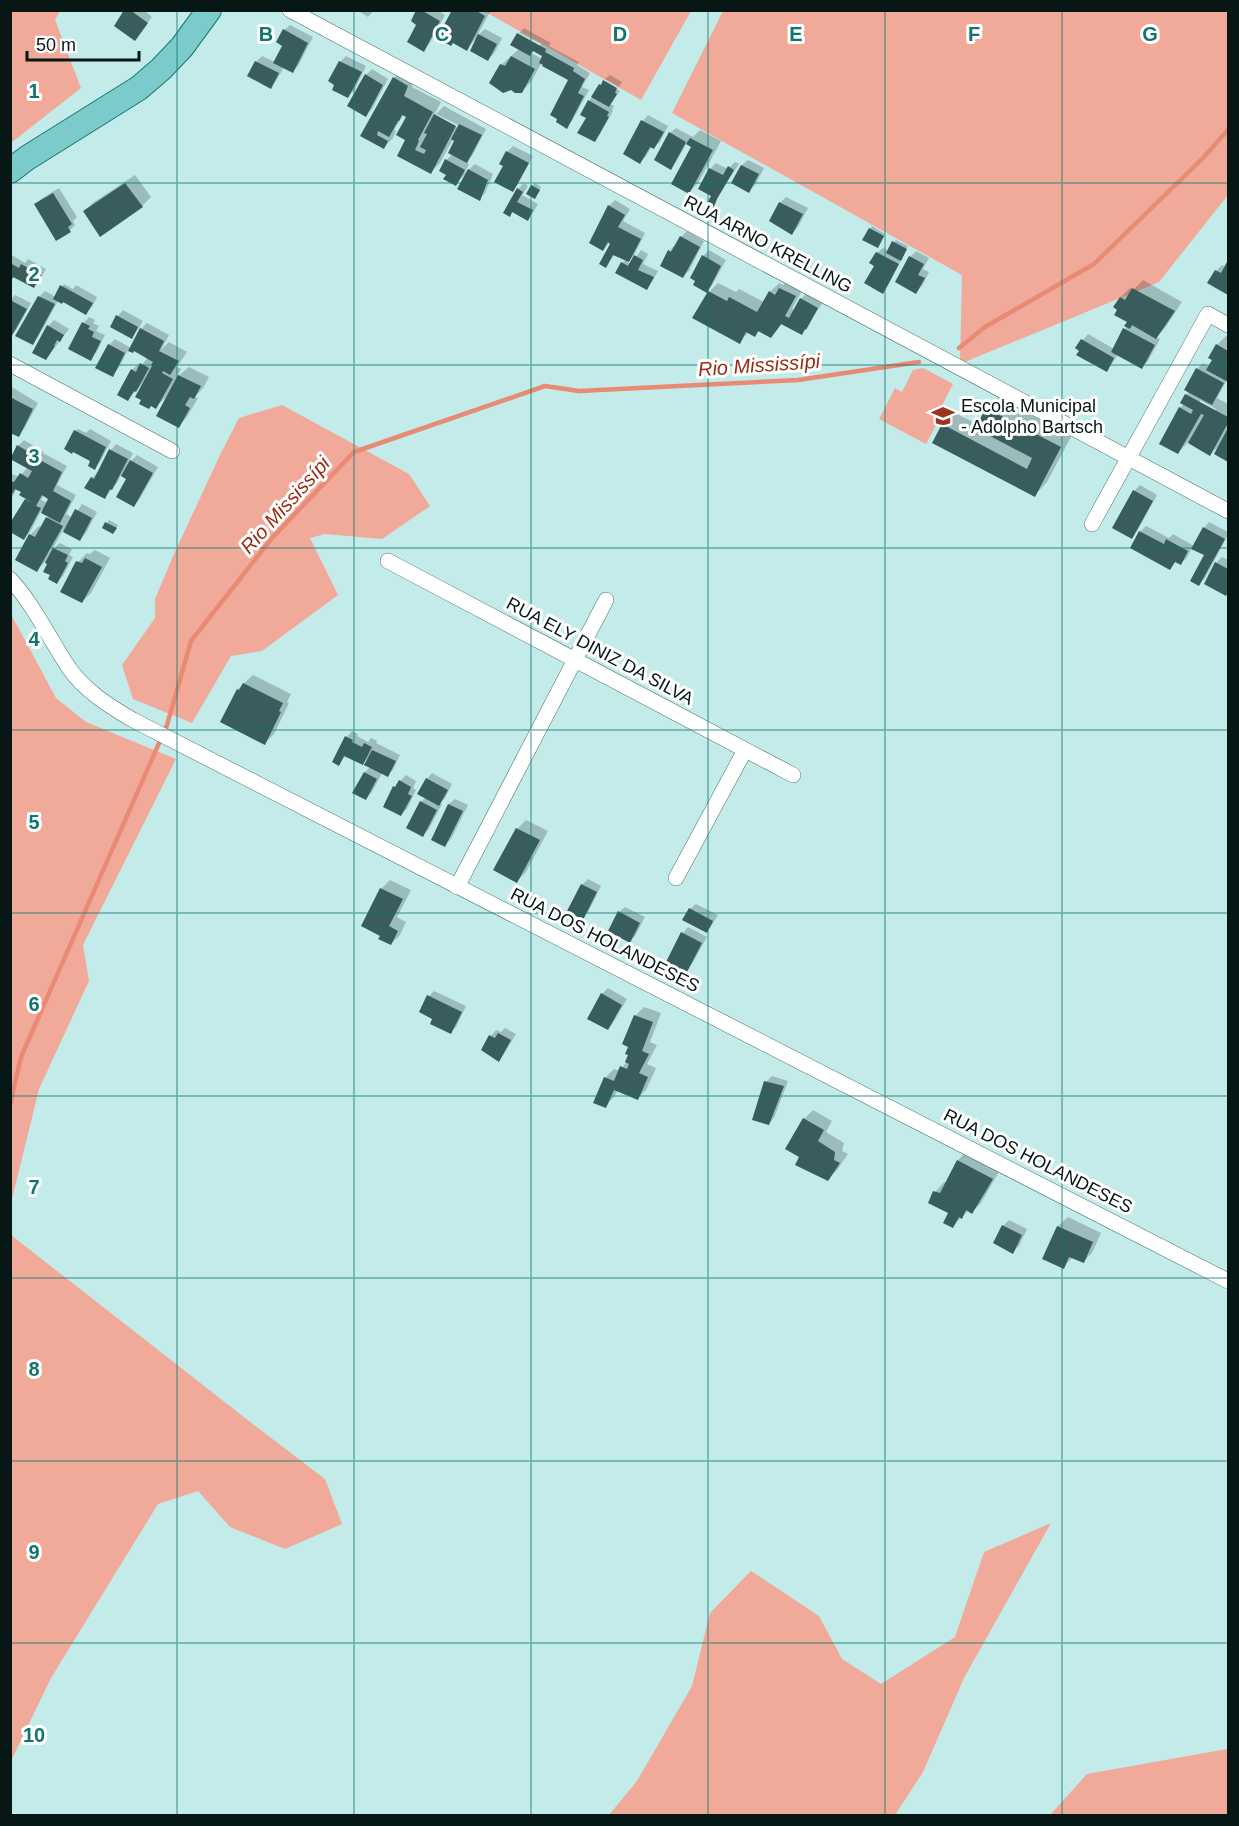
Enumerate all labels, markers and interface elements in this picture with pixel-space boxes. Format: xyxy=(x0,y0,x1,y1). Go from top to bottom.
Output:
text: B xyxy=(259,23,273,45)
text: C xyxy=(435,23,449,45)
text: D xyxy=(613,23,627,45)
text: E xyxy=(789,23,803,45)
text: F xyxy=(968,23,980,45)
text: G xyxy=(1142,23,1158,45)
scale bar xyxy=(27,24,140,62)
text: 50 m xyxy=(36,35,76,55)
text: 1 xyxy=(28,80,40,102)
street label: RUA ARNO KRELLING xyxy=(681,191,855,297)
text: 2 xyxy=(28,263,40,285)
water label: Rio Mississípi xyxy=(697,350,821,380)
place label: Escola Municipal - Adolpho Bartsch xyxy=(961,396,1103,437)
school or university icon: Escola Municipal - Adolpho Bartsch xyxy=(930,403,956,429)
text: 3 xyxy=(28,445,40,467)
water label: Rio Mississípi xyxy=(236,452,334,558)
street label: RUA ELY DINIZ DA SILVA xyxy=(503,593,697,709)
text: 4 xyxy=(28,628,40,650)
text: 5 xyxy=(28,811,40,833)
street label: RUA DOS HOLANDESES xyxy=(507,884,703,996)
text: 6 xyxy=(28,993,40,1015)
street label: RUA DOS HOLANDESES xyxy=(940,1105,1136,1217)
text: 7 xyxy=(28,1176,40,1198)
text: 8 xyxy=(28,1358,40,1380)
text: 9 xyxy=(28,1541,40,1563)
text: 10 xyxy=(23,1724,45,1746)

